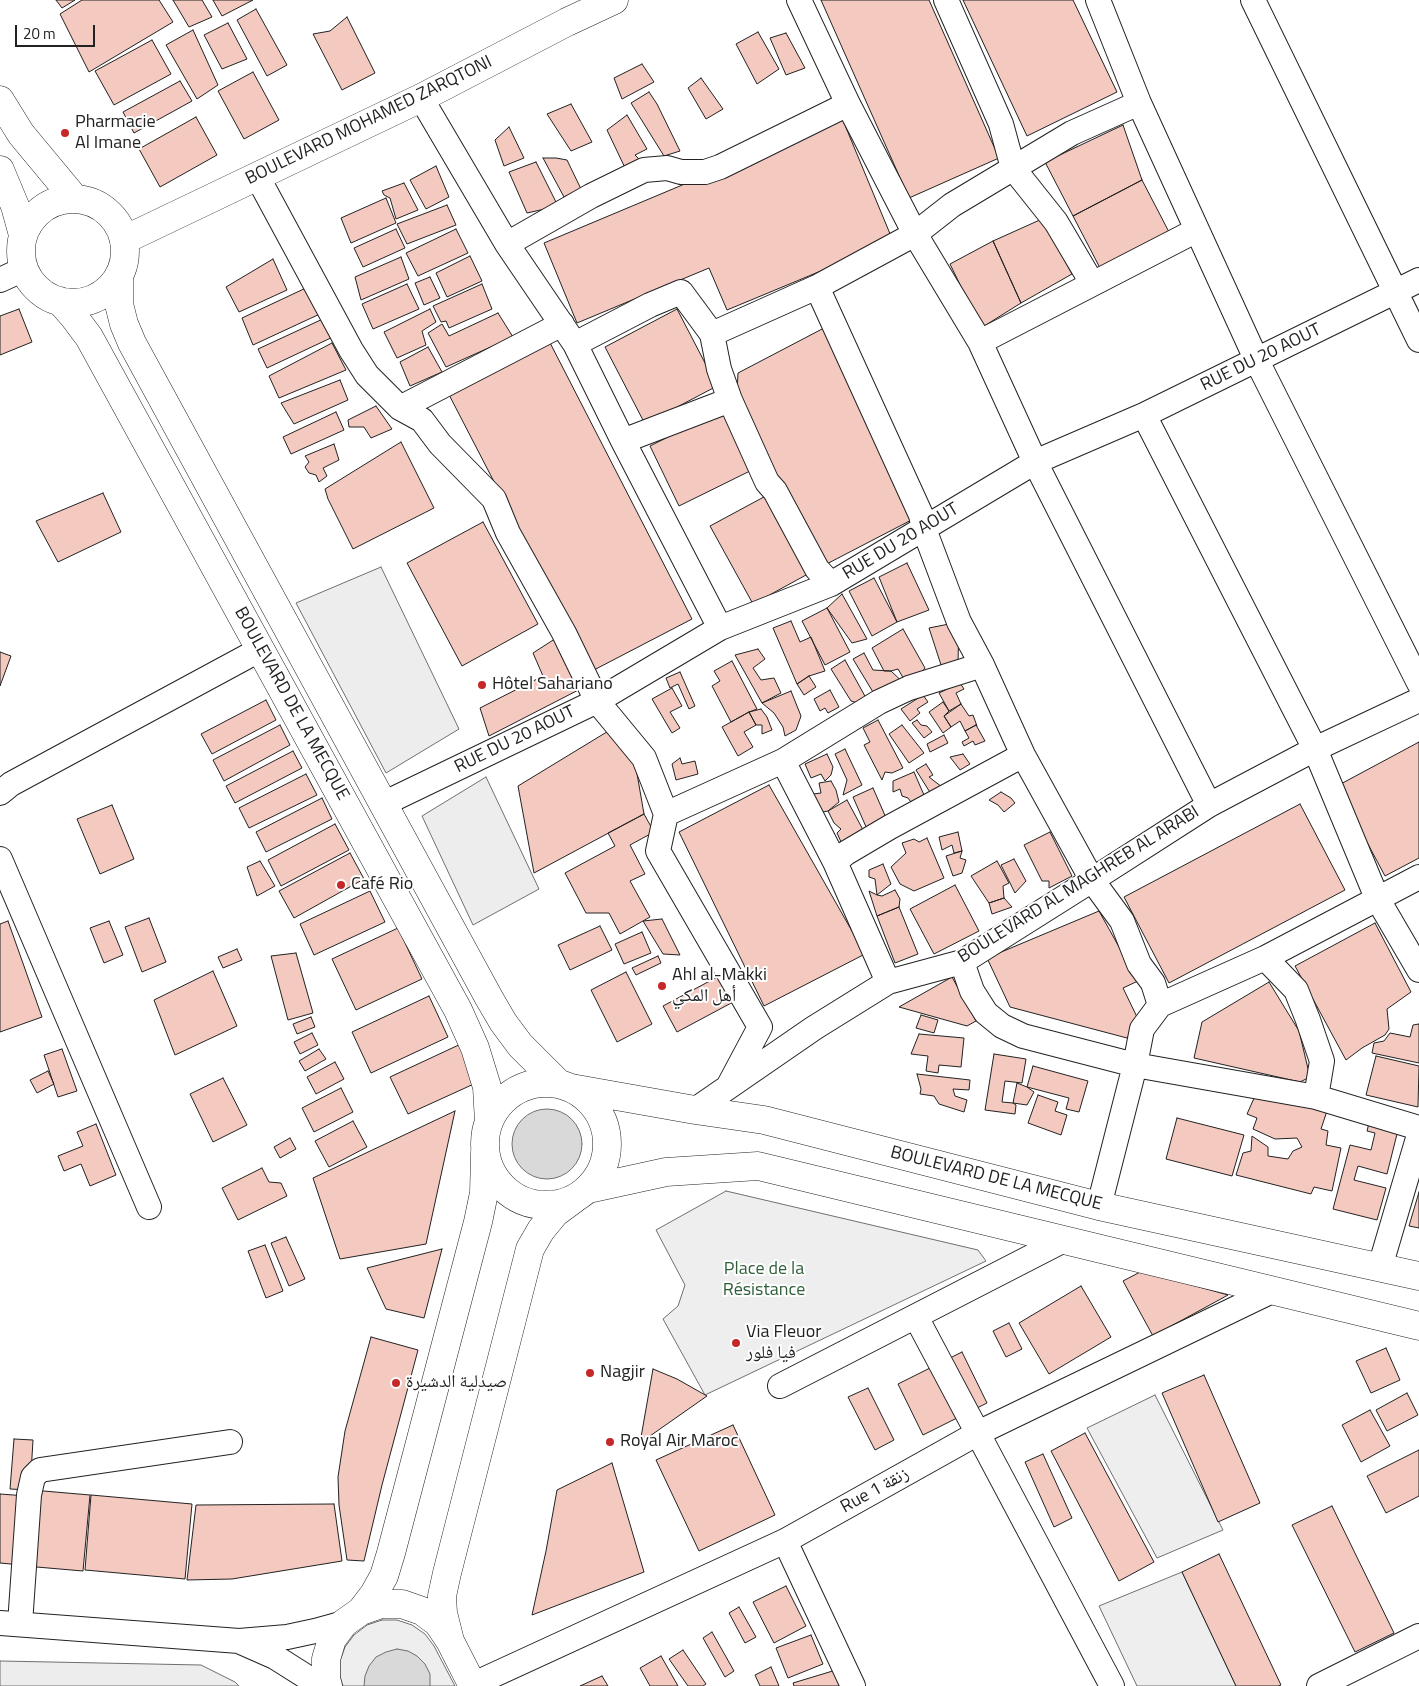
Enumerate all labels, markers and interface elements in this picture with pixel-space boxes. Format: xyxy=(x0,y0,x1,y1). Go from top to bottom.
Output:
scale bar xyxy=(18,15,98,47)
text: 20 m xyxy=(23,22,56,45)
street label: BOULEVARD MOHAMED ZARQTONI xyxy=(242,52,496,190)
place label: Pharmacie Al Imane xyxy=(75,112,156,154)
marker: Pharmacie Al Imane xyxy=(59,127,71,139)
street label: RUE DU 20 AOUT xyxy=(1197,320,1325,396)
street label: RUE DU 20 AOUT xyxy=(839,499,963,585)
street label: BOULEVARD DE LA MECQUE xyxy=(229,604,353,804)
place label: Hôtel Sahariano xyxy=(492,674,613,696)
marker: Hôtel Sahariano xyxy=(476,679,488,691)
street label: RUE DU 20 AOUT xyxy=(451,702,579,778)
street label: BOULEVARD AL MAGHREB AL ARABI xyxy=(955,802,1203,968)
place label: Café Rio xyxy=(351,874,413,896)
marker: Café Rio xyxy=(335,879,347,891)
place label: Ahl al-Makki أهل المكي xyxy=(672,965,767,1008)
marker: Ahl al-Makki أهل المكي xyxy=(656,980,668,992)
street label: BOULEVARD DE LA MECQUE xyxy=(888,1142,1104,1216)
park label: Place de la Résistance xyxy=(723,1259,805,1302)
place label: Via Fleuor فيا فلور xyxy=(746,1322,821,1365)
marker: Via Fleuor فيا فلور xyxy=(730,1337,742,1349)
place label: Nagjir xyxy=(600,1362,645,1384)
marker: Nagjir xyxy=(584,1367,596,1379)
place label: صيدلية الدشيرة xyxy=(406,1372,507,1394)
marker: صيدلية الدشيرة xyxy=(390,1377,402,1389)
place label: Royal Air Maroc xyxy=(620,1431,738,1453)
marker: Royal Air Maroc xyxy=(604,1436,616,1448)
street label: Rue 1 زنقة xyxy=(837,1463,913,1519)

